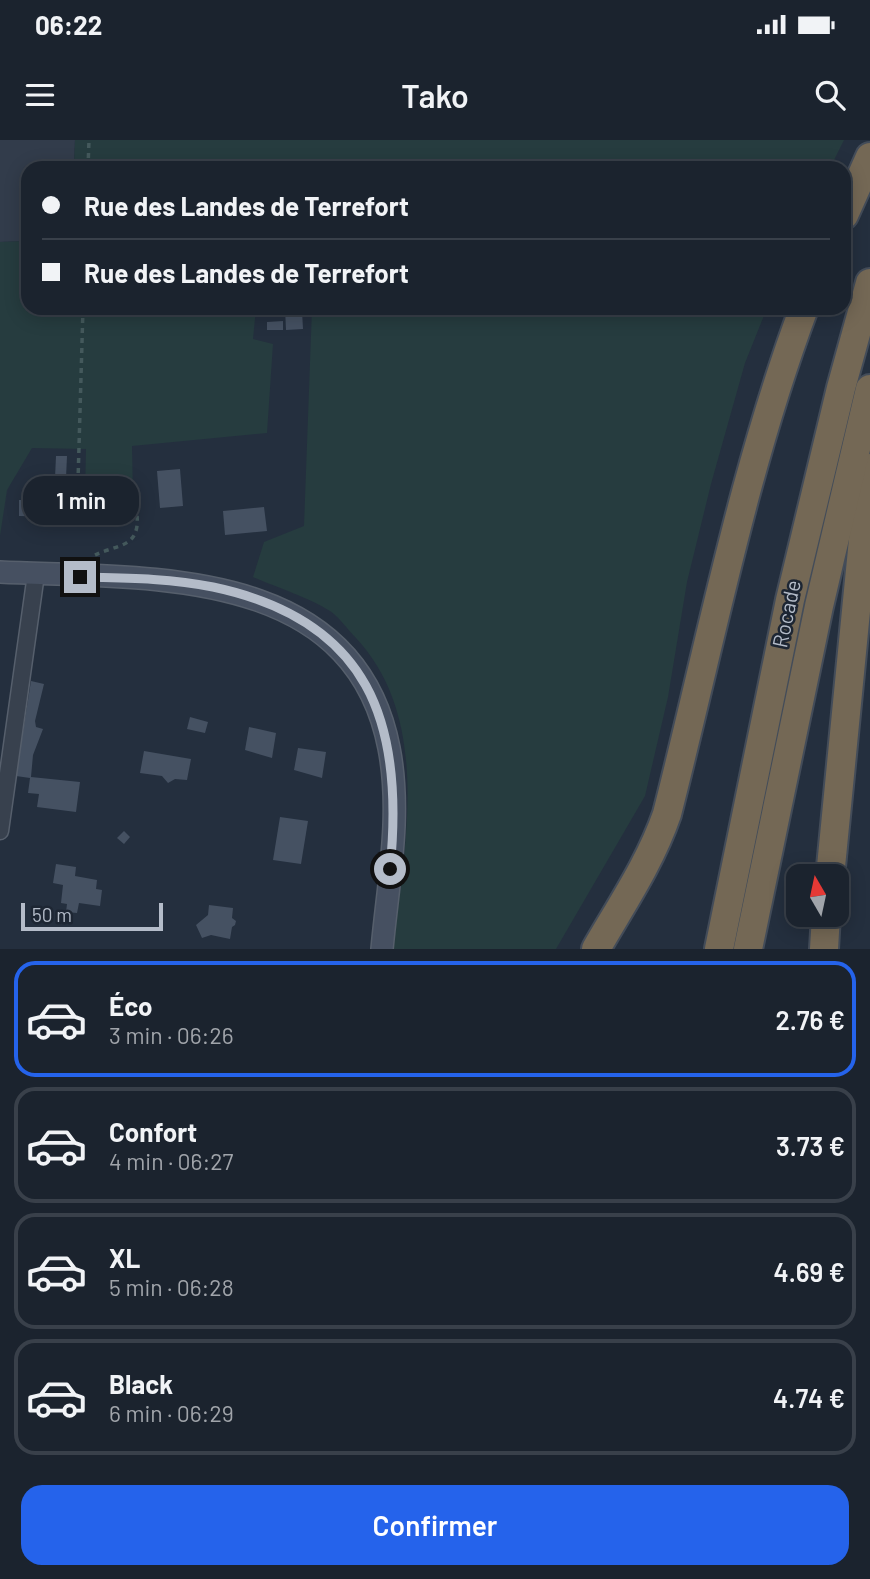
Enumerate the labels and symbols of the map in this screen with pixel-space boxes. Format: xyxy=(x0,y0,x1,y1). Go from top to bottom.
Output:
callout: 1 min xyxy=(22,476,138,524)
route end xyxy=(64,561,96,593)
street label: Rocade xyxy=(766,578,805,650)
route start xyxy=(374,853,406,885)
north arrow xyxy=(786,864,849,928)
scale bar xyxy=(21,900,163,932)

